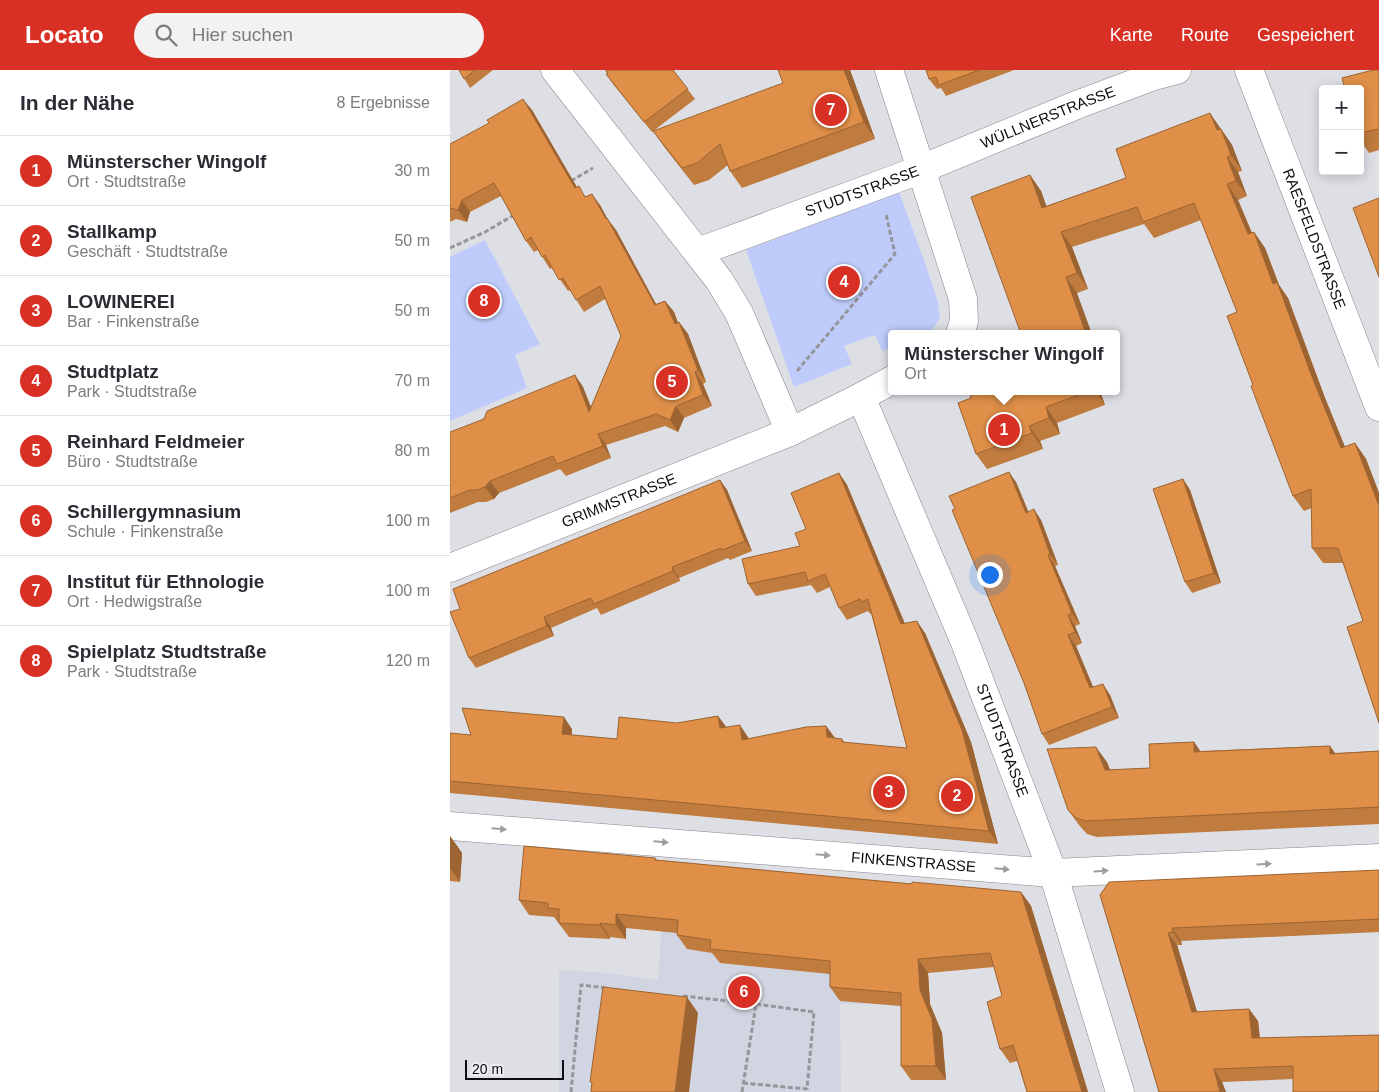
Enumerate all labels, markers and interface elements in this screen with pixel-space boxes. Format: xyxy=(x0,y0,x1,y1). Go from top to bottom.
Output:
search box xyxy=(134,13,484,58)
text: Locato xyxy=(25,21,104,48)
icon: search xyxy=(152,21,180,49)
text: Hier suchen xyxy=(192,24,293,45)
text: Karte xyxy=(1110,25,1153,45)
text: Route xyxy=(1181,25,1229,45)
text: Gespeichert xyxy=(1257,25,1354,45)
street label: WÜLLNERSTRASSE xyxy=(978,82,1117,152)
map controls xyxy=(1319,85,1364,175)
button: + xyxy=(1319,85,1364,130)
text: In der Nähe xyxy=(20,91,134,114)
pin: 7 xyxy=(815,91,847,129)
text: 8 Ergebnisse xyxy=(337,94,430,111)
button: − xyxy=(1319,130,1364,175)
text: Münsterscher Wingolf xyxy=(67,151,266,172)
text: 1 xyxy=(32,162,40,179)
text: 30 m xyxy=(394,162,430,179)
street label: STUDTSTRASSE xyxy=(803,162,921,220)
street label: RAESFELDSTRASSE xyxy=(1280,166,1349,311)
text: Ort · Studtstraße xyxy=(67,173,186,190)
text: Stallkamp xyxy=(67,221,157,242)
text: 2 xyxy=(32,232,40,249)
text: 50 m xyxy=(394,232,430,249)
text: Geschäft · Studtstraße xyxy=(67,243,228,260)
pin: 4 xyxy=(828,263,860,301)
pin: 8 xyxy=(468,282,500,320)
text: LOWINEREI xyxy=(67,291,175,312)
text: 3 xyxy=(32,302,40,319)
text: 50 m xyxy=(394,302,430,319)
text: Bar · Finkenstraße xyxy=(67,313,199,330)
popup xyxy=(888,330,1120,395)
text: Münsterscher Wingolf xyxy=(904,343,1104,364)
text: Studtplatz xyxy=(67,361,159,382)
pin: 5 xyxy=(656,363,688,401)
text: Ort xyxy=(904,365,927,382)
text: 4 xyxy=(32,372,40,389)
text: 70 m xyxy=(394,372,430,389)
text: Park · Studtstraße xyxy=(67,383,197,400)
pin: 1 xyxy=(988,411,1020,449)
text: Reinhard Feldmeier xyxy=(67,431,244,452)
text: 5 xyxy=(32,442,40,459)
text: 80 m xyxy=(394,442,430,459)
text: Büro · Studtstraße xyxy=(67,453,198,470)
street label: GRIMMSTRASSE xyxy=(559,469,678,530)
text: Schillergymnasium xyxy=(67,501,241,522)
text: 6 xyxy=(32,512,40,529)
text: 100 m xyxy=(386,512,430,529)
text: Schule · Finkenstraße xyxy=(67,523,224,540)
your location xyxy=(977,562,1003,588)
text: Institut für Ethnologie xyxy=(67,571,264,592)
text: 7 xyxy=(32,582,40,599)
text: 100 m xyxy=(386,582,430,599)
text: Ort · Hedwigstraße xyxy=(67,593,202,610)
text: Spielplatz Studtstraße xyxy=(67,641,267,662)
text: 8 xyxy=(32,652,40,669)
text: 120 m xyxy=(386,652,430,669)
text: Park · Studtstraße xyxy=(67,663,197,680)
street label: STUDTSTRASSE xyxy=(973,681,1032,799)
pin: 3 xyxy=(873,773,905,811)
pin: 2 xyxy=(941,777,973,815)
one-way arrow xyxy=(491,826,507,834)
one-way arrow xyxy=(653,839,669,847)
street label: FINKENSTRASSE xyxy=(851,848,977,875)
one-way arrow xyxy=(815,851,831,859)
one-way arrow xyxy=(1256,859,1272,867)
one-way arrow xyxy=(994,866,1010,874)
one-way arrow xyxy=(1094,867,1110,875)
pin: 6 xyxy=(728,973,760,1011)
scale bar xyxy=(465,1057,564,1080)
text: 20 m xyxy=(472,1061,503,1077)

